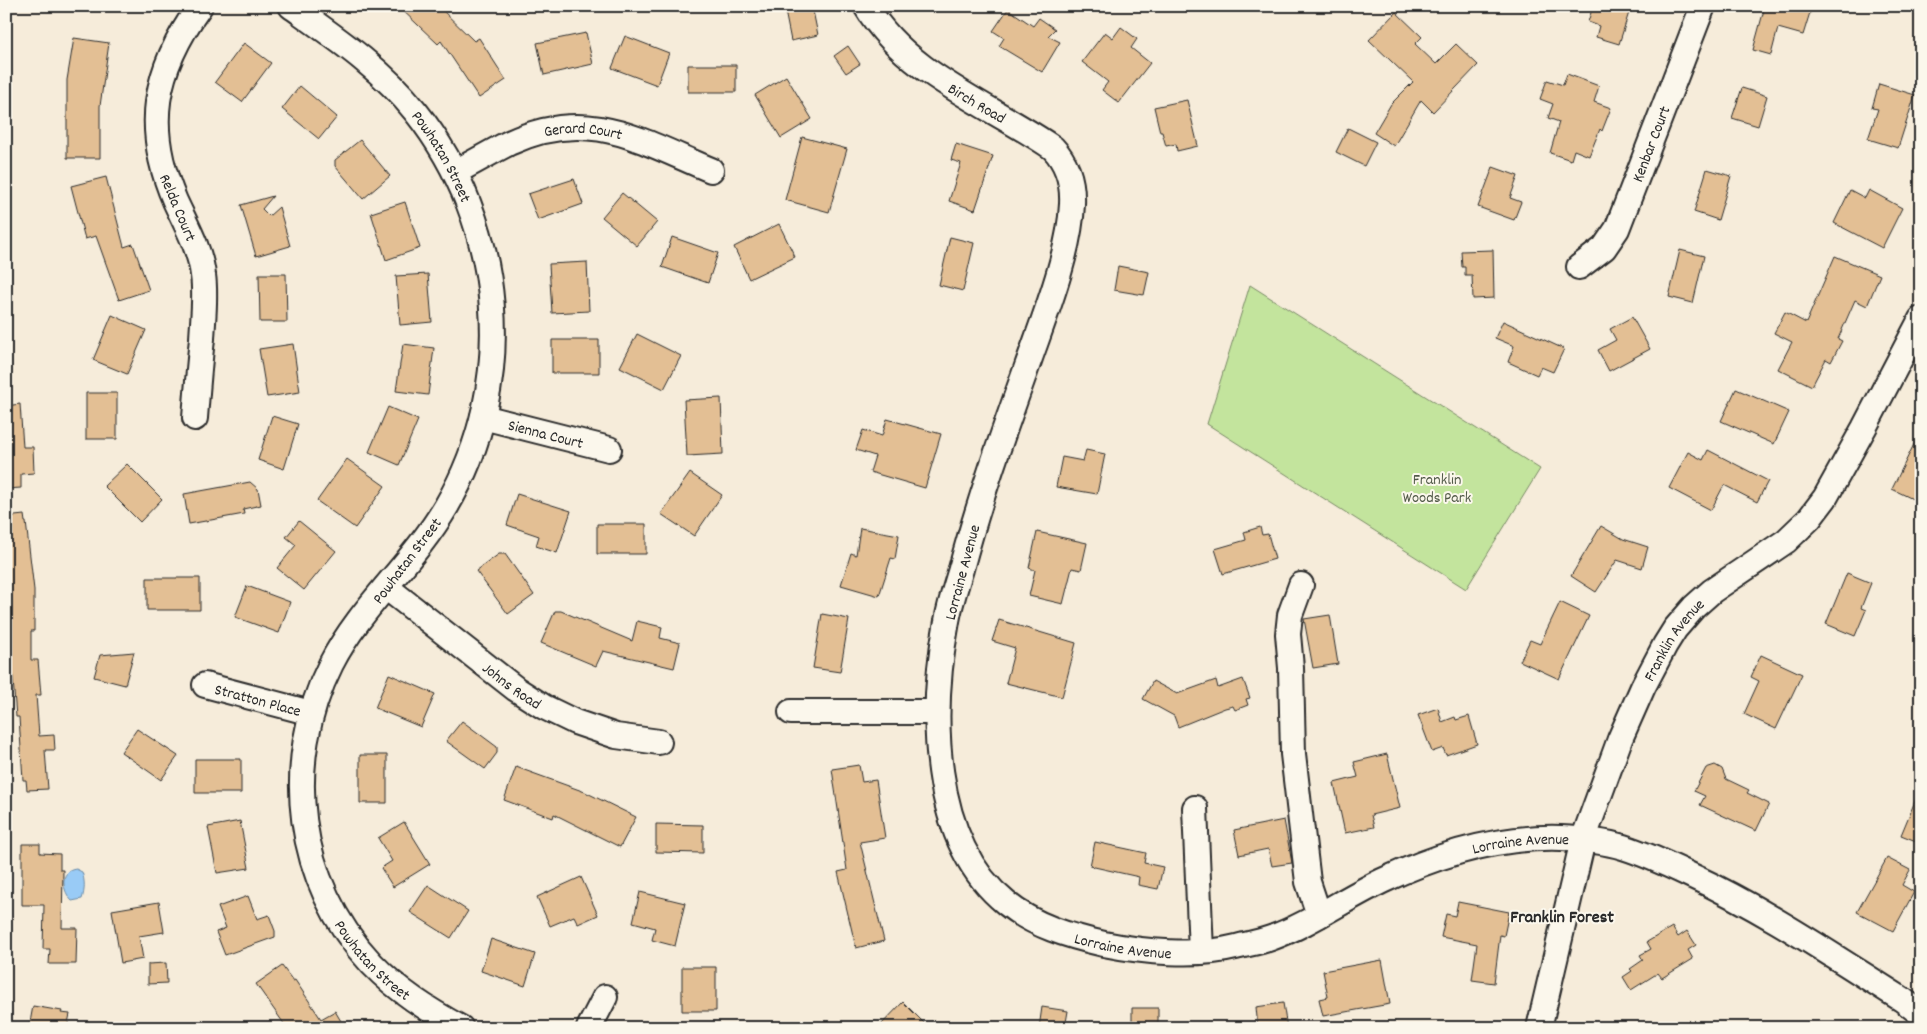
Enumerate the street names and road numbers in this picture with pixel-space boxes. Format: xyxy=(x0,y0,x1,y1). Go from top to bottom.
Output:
street label: Birch Road xyxy=(943,78,1010,131)
street label: Kenbar Court xyxy=(1627,103,1677,186)
street label: Powhatan Street xyxy=(405,107,476,206)
street label: Gerard Court xyxy=(542,118,625,147)
street label: Relda Court xyxy=(152,171,201,245)
street label: Sienna Court xyxy=(505,415,586,456)
street label: Powhatan Street xyxy=(368,513,448,610)
street label: Lorraine Avenue xyxy=(940,522,987,623)
street label: Franklin Avenue xyxy=(1639,594,1710,686)
street label: Johns Road xyxy=(476,658,545,716)
street label: Stratton Place xyxy=(212,679,303,724)
street label: Lorraine Avenue xyxy=(1470,829,1570,862)
street label: Powhatan Street xyxy=(328,916,414,1007)
street label: Lorraine Avenue xyxy=(1071,928,1172,966)

